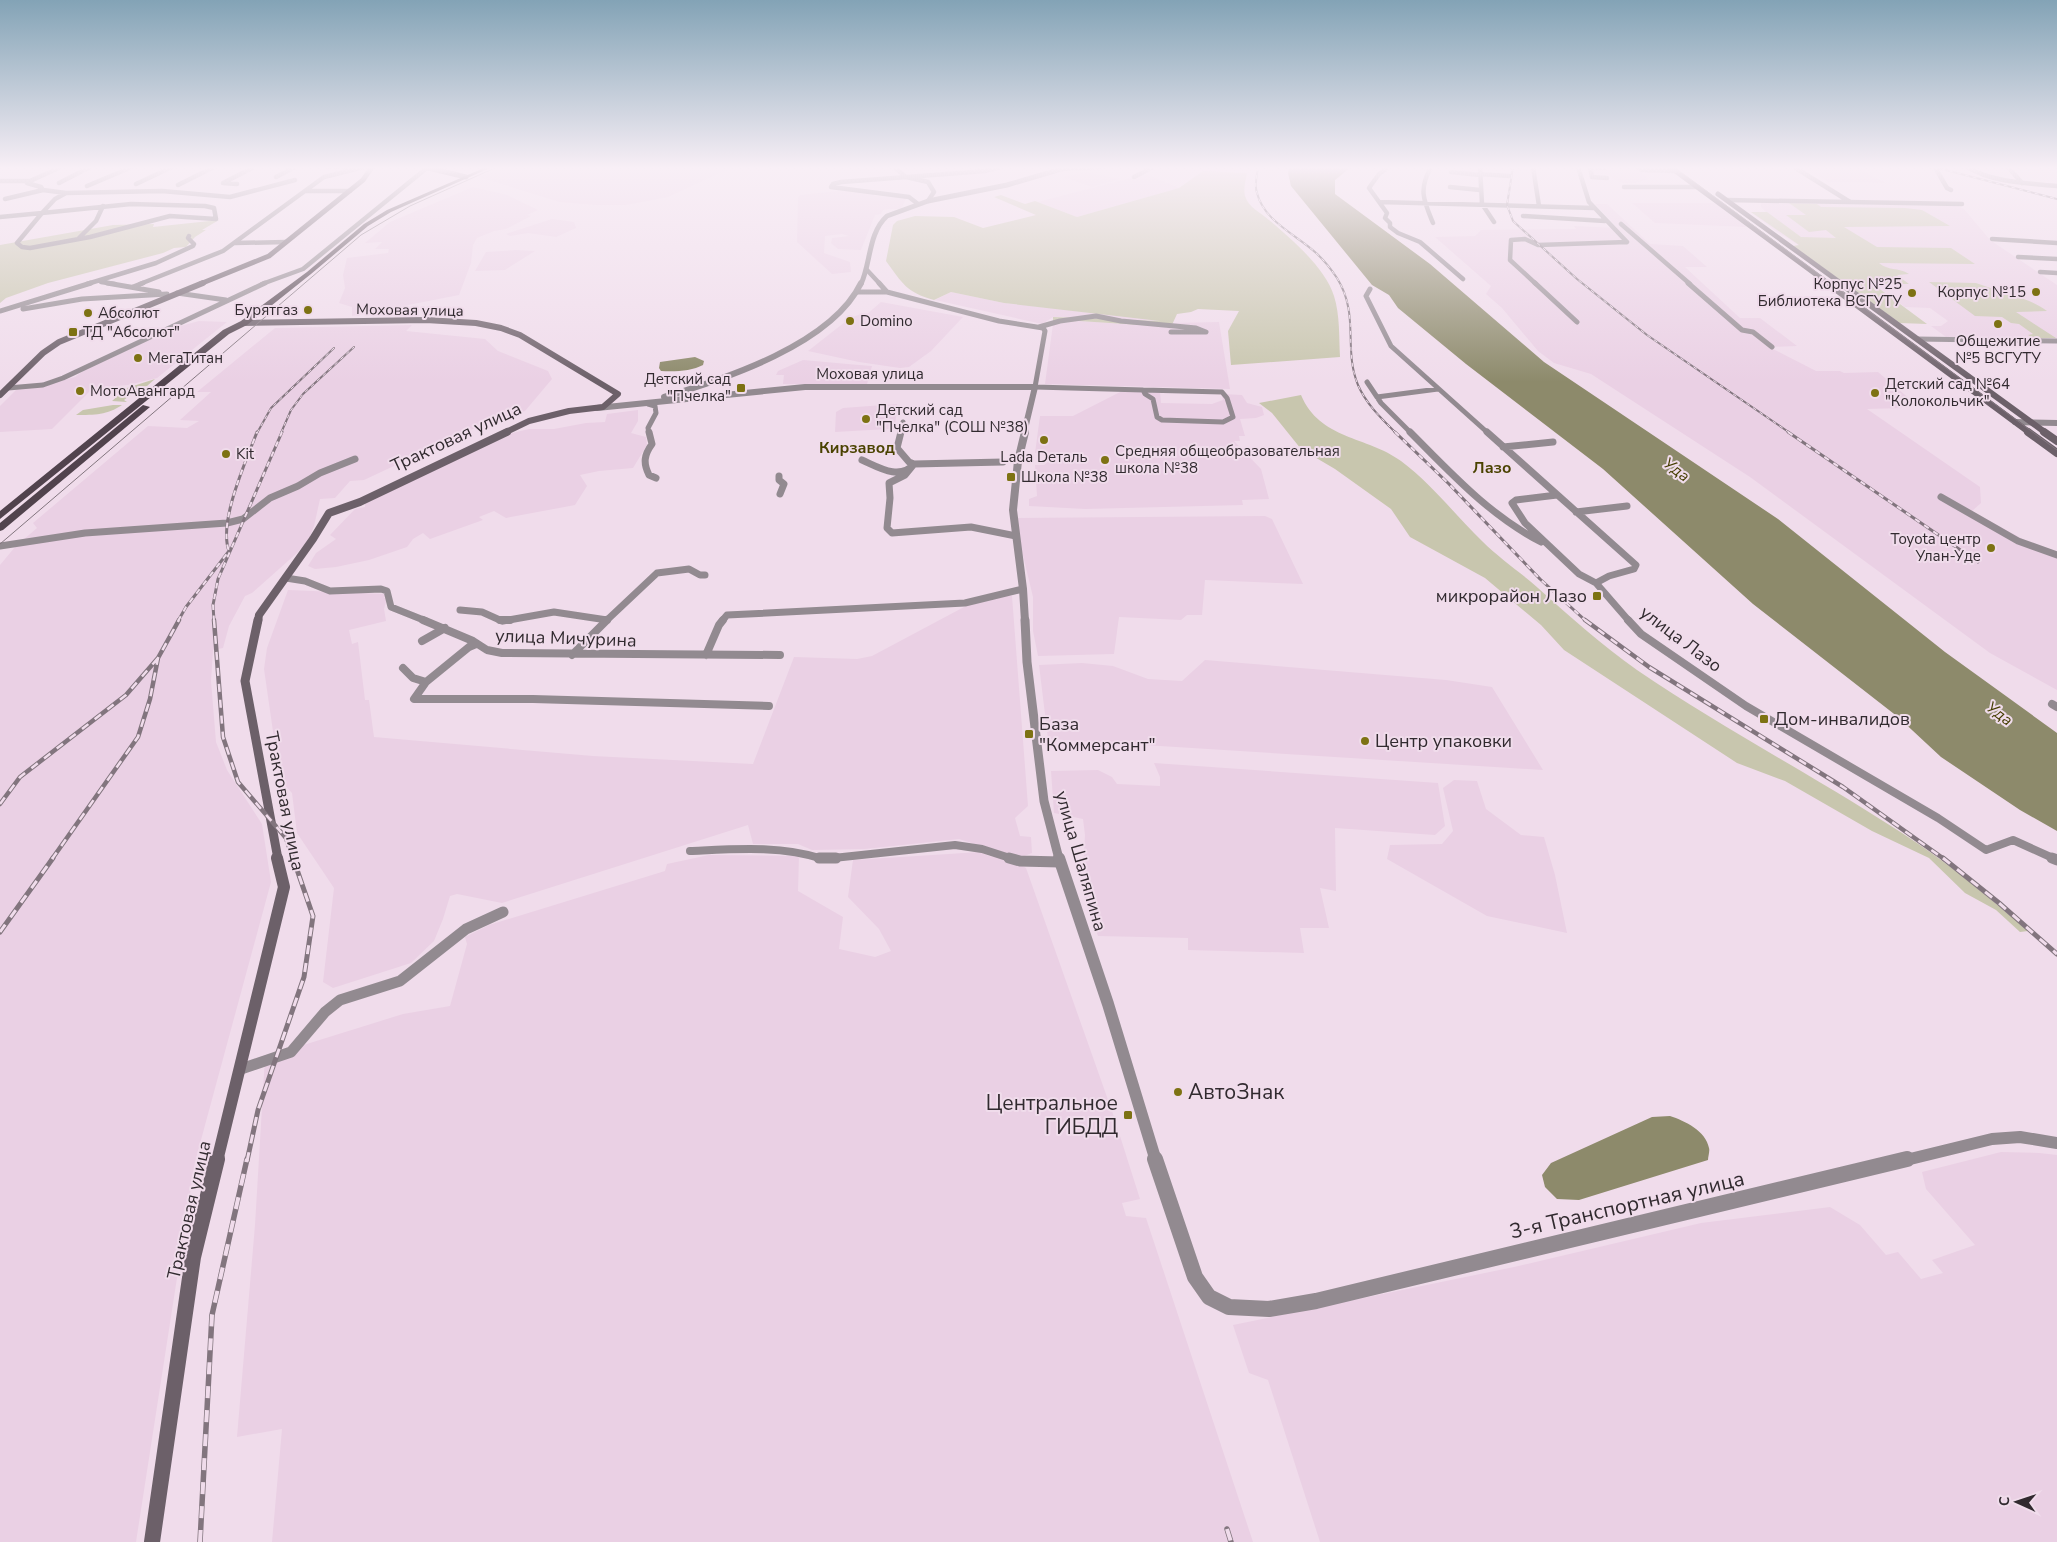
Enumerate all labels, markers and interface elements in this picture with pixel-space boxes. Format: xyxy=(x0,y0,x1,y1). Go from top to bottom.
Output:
place label: Корпус №25 Библиотека ВСГУТУ xyxy=(1758,274,1902,311)
place label: Корпус №15 xyxy=(1937,282,2026,302)
marker: Корпус №15 xyxy=(2030,286,2042,298)
marker: Корпус №25 Библиотека ВСГУТУ xyxy=(1906,287,1918,299)
street label: Моховая улица xyxy=(356,299,464,321)
place label: Бурятгаз xyxy=(235,300,298,320)
place label: Абсолют xyxy=(98,303,160,323)
marker: Бурятгаз xyxy=(302,304,314,316)
marker: Абсолют xyxy=(82,307,94,319)
place label: Domino xyxy=(860,311,913,331)
marker: Domino xyxy=(844,315,856,327)
marker: Общежитие №5 ВСГУТУ xyxy=(1992,318,2004,330)
place label: ТД "Абсолют" xyxy=(83,322,180,342)
marker: ТД "Абсолют" xyxy=(67,326,79,338)
place label: Общежитие №5 ВСГУТУ xyxy=(1955,331,2041,368)
place label: МегаТитан xyxy=(148,348,223,368)
marker: МегаТитан xyxy=(132,352,144,364)
street label: Моховая улица xyxy=(816,364,924,384)
place label: Детский сад "Пчелка" xyxy=(644,369,731,406)
place label: Детский сад №64 "Колокольчик" xyxy=(1885,374,2010,411)
place label: МотоАвангард xyxy=(90,381,195,401)
marker: Детский сад "Пчелка" xyxy=(735,382,747,394)
marker: МотоАвангард xyxy=(74,385,86,397)
marker: Детский сад №64 "Колокольчик" xyxy=(1869,387,1881,399)
street label: Трактовая улица xyxy=(387,396,525,478)
place label: Детский сад "Пчелка" (СОШ №38) xyxy=(876,400,1029,437)
marker: Детский сад "Пчелка" (СОШ №38) xyxy=(860,413,872,425)
marker: Lada Dеталь xyxy=(1038,434,1050,446)
district label: Кирзавод xyxy=(819,437,895,459)
place label: Средняя общеобразовательная школа №38 xyxy=(1115,441,1340,478)
place label: Kit xyxy=(236,444,255,464)
place label: Lada Dеталь xyxy=(1000,447,1088,467)
marker: Kit xyxy=(220,448,232,460)
water label: Уда xyxy=(1658,452,1694,487)
marker: Средняя общеобразовательная школа №38 xyxy=(1099,454,1111,466)
district label: Лазо xyxy=(1473,457,1511,479)
place label: Школа №38 xyxy=(1021,467,1108,487)
marker: Школа №38 xyxy=(1005,471,1017,483)
place label: Toyota центр Улан-Уде xyxy=(1891,529,1981,566)
marker: Toyota центр Улан-Уде xyxy=(1985,542,1997,554)
place label: микрорайон Лазо xyxy=(1436,584,1587,608)
marker: микрорайон Лазо xyxy=(1591,590,1603,602)
street label: улица Лазо xyxy=(1635,600,1727,678)
street label: улица Мичурина xyxy=(495,624,637,652)
water label: Уда xyxy=(1981,696,2017,731)
place label: Дом-инвалидов xyxy=(1774,707,1910,731)
place label: База "Коммерсант" xyxy=(1039,712,1156,757)
marker: Дом-инвалидов xyxy=(1758,713,1770,725)
marker: База "Коммерсант" xyxy=(1023,728,1035,740)
street label: Трактовая улица xyxy=(260,729,310,873)
place label: Центр упаковки xyxy=(1375,729,1512,753)
marker: Центр упаковки xyxy=(1359,735,1371,747)
street label: улица Шаляпина xyxy=(1050,788,1112,934)
place label: АвтоЗнак xyxy=(1188,1078,1285,1106)
marker: АвтоЗнак xyxy=(1172,1086,1184,1098)
place label: Центральное ГИБДД xyxy=(986,1089,1118,1141)
marker: Центральное ГИБДД xyxy=(1122,1109,1134,1121)
street label: Трактовая улица xyxy=(161,1138,217,1282)
street label: 3-я Транспортная улица xyxy=(1507,1164,1747,1246)
north arrow xyxy=(1992,1477,2042,1527)
text: С xyxy=(1995,1496,2014,1507)

